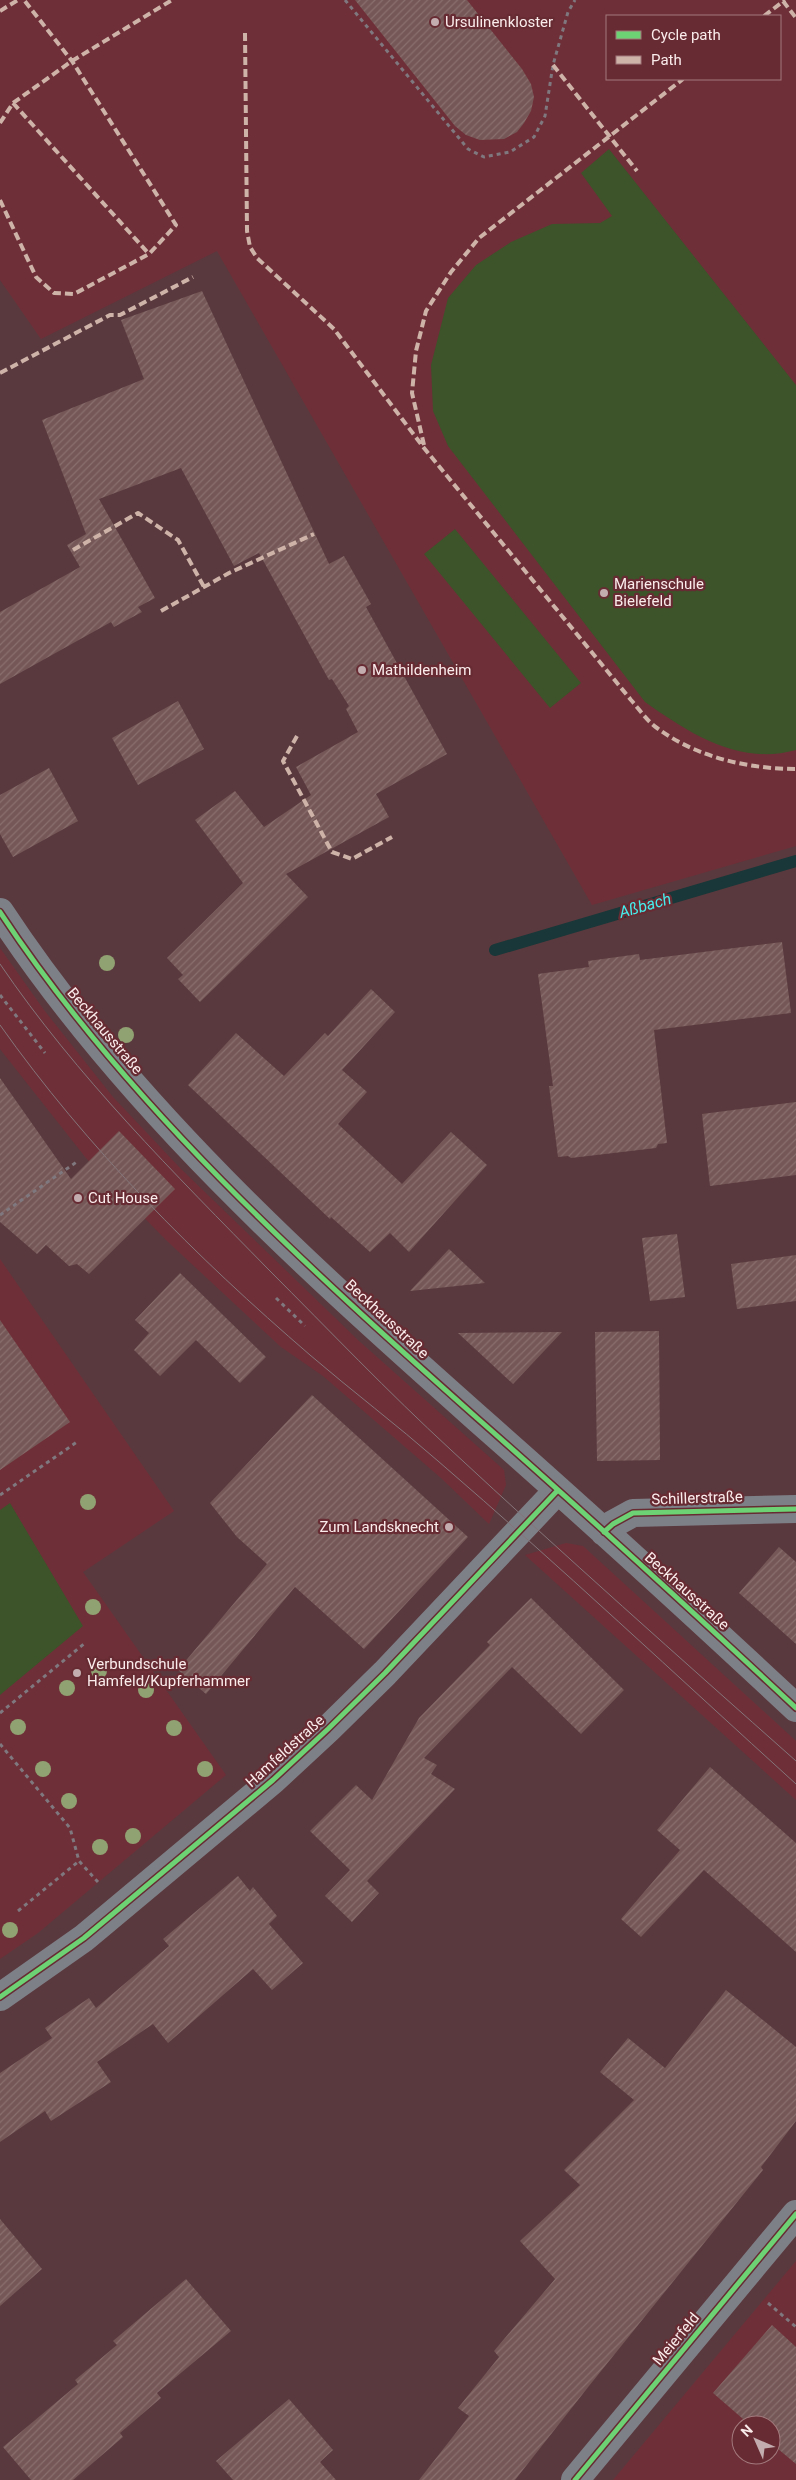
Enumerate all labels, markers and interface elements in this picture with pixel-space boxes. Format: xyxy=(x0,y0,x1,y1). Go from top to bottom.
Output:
place label: Ursulinenkloster xyxy=(445,13,553,31)
legend xyxy=(606,15,781,80)
marker: Ursulinenkloster xyxy=(429,16,441,28)
text: Cycle path xyxy=(651,26,721,44)
text: Path xyxy=(651,51,682,69)
place label: Marienschule Bielefeld xyxy=(614,575,704,610)
marker: Marienschule Bielefeld xyxy=(598,587,610,599)
place label: Mathildenheim xyxy=(372,661,471,679)
marker: Mathildenheim xyxy=(356,664,368,676)
water label: Aßbach xyxy=(616,889,673,922)
street label: Beckhausstraße xyxy=(64,984,147,1078)
place label: Cut House xyxy=(88,1189,158,1207)
marker: Cut House xyxy=(72,1192,84,1204)
street label: Beckhausstraße xyxy=(341,1276,433,1362)
street label: Schillerstraße xyxy=(651,1487,743,1509)
place label: Zum Landsknecht xyxy=(319,1518,439,1536)
marker: Zum Landsknecht xyxy=(443,1521,455,1533)
street label: Beckhausstraße xyxy=(641,1548,733,1634)
place label: Verbundschule Hamfeld/Kupferhammer xyxy=(87,1655,250,1690)
marker: Verbundschule Hamfeld/Kupferhammer xyxy=(71,1667,83,1679)
street label: Hamfeldstraße xyxy=(242,1711,328,1791)
street label: Meierfeld xyxy=(649,2309,703,2369)
north arrow xyxy=(731,2415,781,2465)
text: N xyxy=(738,2422,756,2440)

